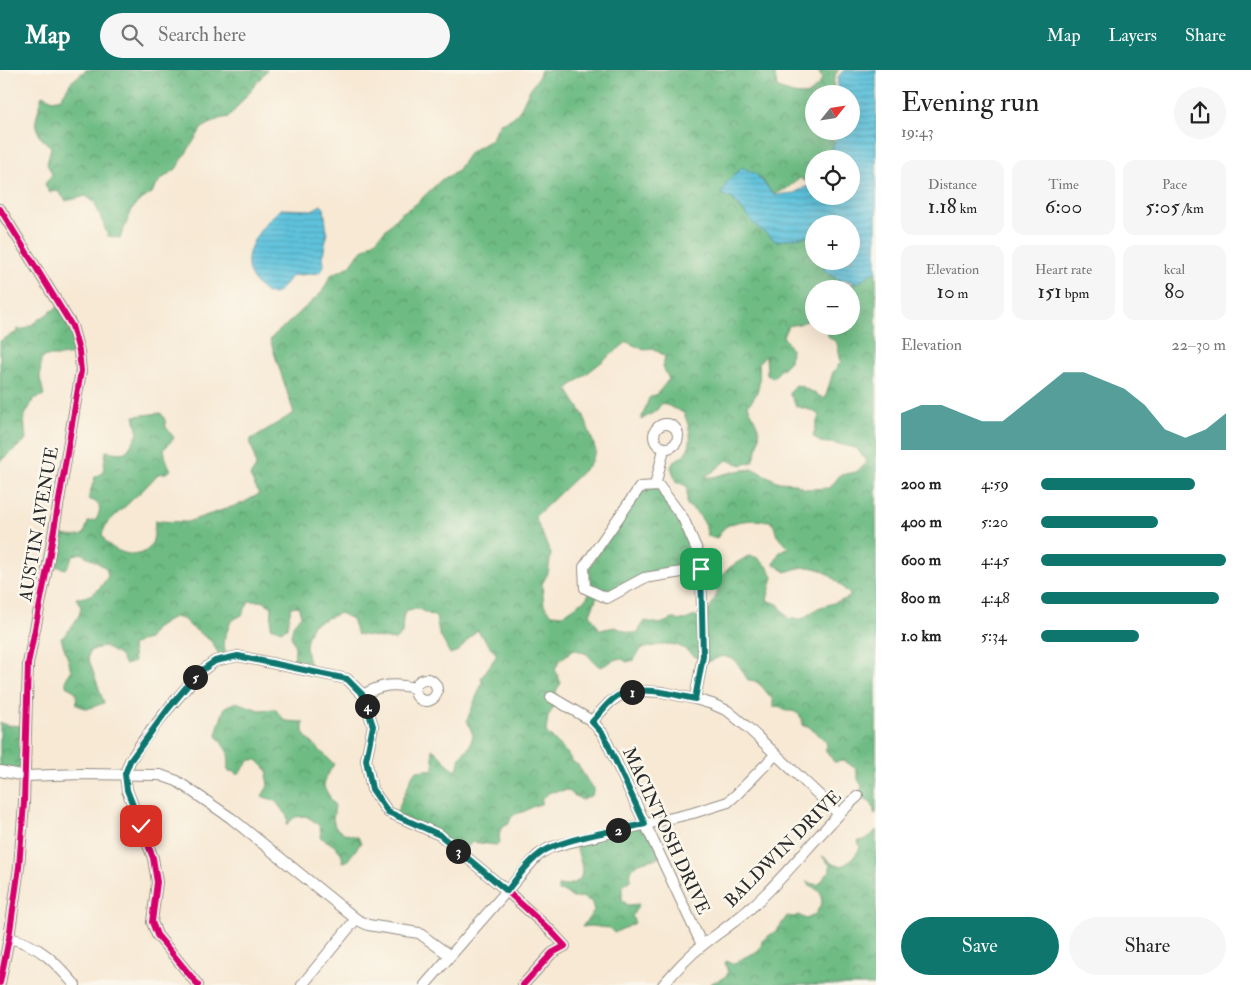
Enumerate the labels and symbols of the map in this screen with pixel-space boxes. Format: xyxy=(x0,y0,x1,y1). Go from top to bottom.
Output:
north arrow xyxy=(805,85,860,140)
street label: AUSTIN AVENUE xyxy=(14,445,64,604)
pin xyxy=(680,548,722,590)
pin: 5 xyxy=(182,664,208,690)
pin: 1 xyxy=(620,680,644,704)
pin: 4 xyxy=(354,694,380,718)
street label: MACINTOSH DRIVE xyxy=(617,744,715,918)
street label: BALDWIN DRIVE xyxy=(720,786,846,912)
pin xyxy=(120,805,162,847)
pin: 2 xyxy=(606,818,630,842)
pin: 3 xyxy=(446,838,470,864)

